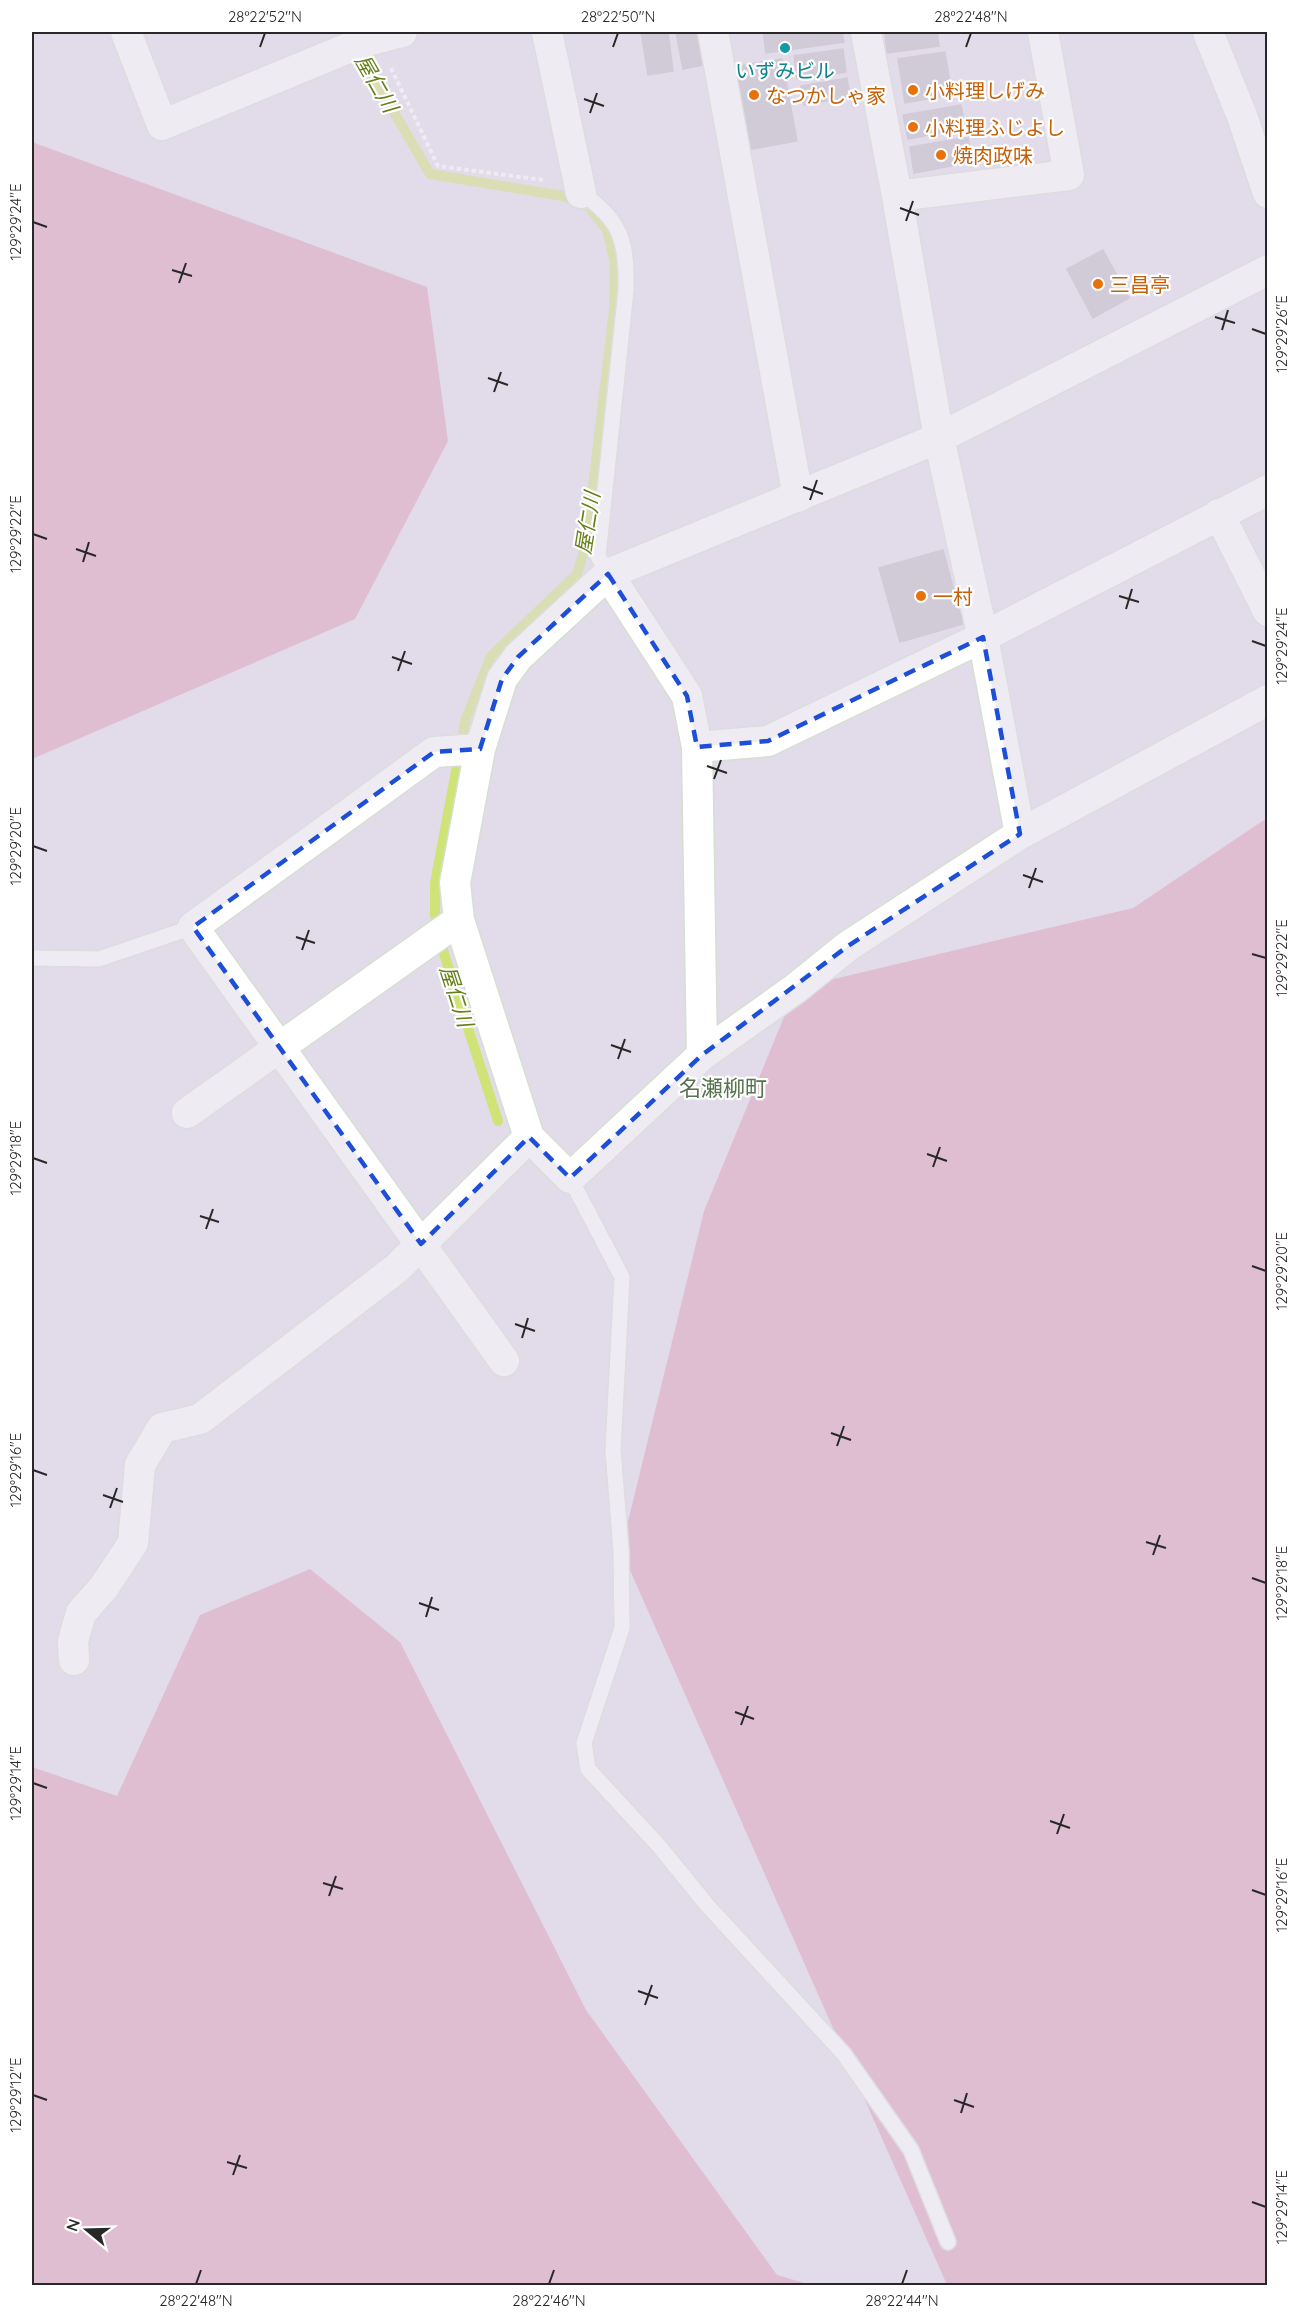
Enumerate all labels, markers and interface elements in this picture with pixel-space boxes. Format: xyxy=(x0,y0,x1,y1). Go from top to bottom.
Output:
text: 28°22'52"N xyxy=(228,7,302,26)
text: 28°22'50"N xyxy=(581,7,655,26)
text: 28°22'48"N xyxy=(934,7,1008,26)
marker: いずみビル xyxy=(778,41,792,55)
water label: 屋仁川 xyxy=(350,49,405,119)
place label: いずみビル xyxy=(735,58,835,83)
place label: 小料理しげみ xyxy=(925,78,1045,103)
place label: なつかしゃ家 xyxy=(766,83,886,108)
marker: 小料理しげみ xyxy=(906,83,920,97)
marker: なつかしゃ家 xyxy=(747,88,761,102)
place label: 小料理ふじよし xyxy=(925,115,1065,140)
marker: 小料理ふじよし xyxy=(906,120,920,134)
place label: 焼肉政味 xyxy=(953,143,1033,168)
marker: 焼肉政味 xyxy=(934,148,948,162)
text: 129°29'24"E xyxy=(6,183,25,261)
place label: 三昌亭 xyxy=(1110,272,1170,297)
marker: 三昌亭 xyxy=(1091,277,1105,291)
text: 129°29'26"E xyxy=(1272,295,1291,373)
water label: 屋仁川 xyxy=(569,488,605,556)
text: 129°29'22"E xyxy=(6,495,25,573)
place label: 一村 xyxy=(933,584,973,609)
marker: 一村 xyxy=(914,589,928,603)
text: 129°29'24"E xyxy=(1272,607,1291,685)
text: 129°29'20"E xyxy=(6,807,25,885)
text: 129°29'22"E xyxy=(1272,919,1291,997)
water label: 屋仁川 xyxy=(435,962,480,1032)
district label: 名瀬柳町 xyxy=(679,1074,767,1102)
text: 129°29'18"E xyxy=(6,1121,25,1195)
text: 129°29'20"E xyxy=(1272,1232,1291,1310)
text: 129°29'16"E xyxy=(6,1433,25,1507)
text: 129°29'18"E xyxy=(1272,1546,1291,1620)
text: 129°29'14"E xyxy=(6,1746,25,1820)
text: 129°29'16"E xyxy=(1272,1858,1291,1932)
text: 129°29'12"E xyxy=(6,2058,25,2132)
text: 129°29'14"E xyxy=(1272,2170,1291,2244)
north arrow xyxy=(57,2200,117,2260)
text: N xyxy=(61,2216,84,2234)
text: 28°22'48"N xyxy=(159,2291,233,2310)
text: 28°22'46"N xyxy=(512,2291,586,2310)
text: 28°22'44"N xyxy=(865,2291,939,2310)

